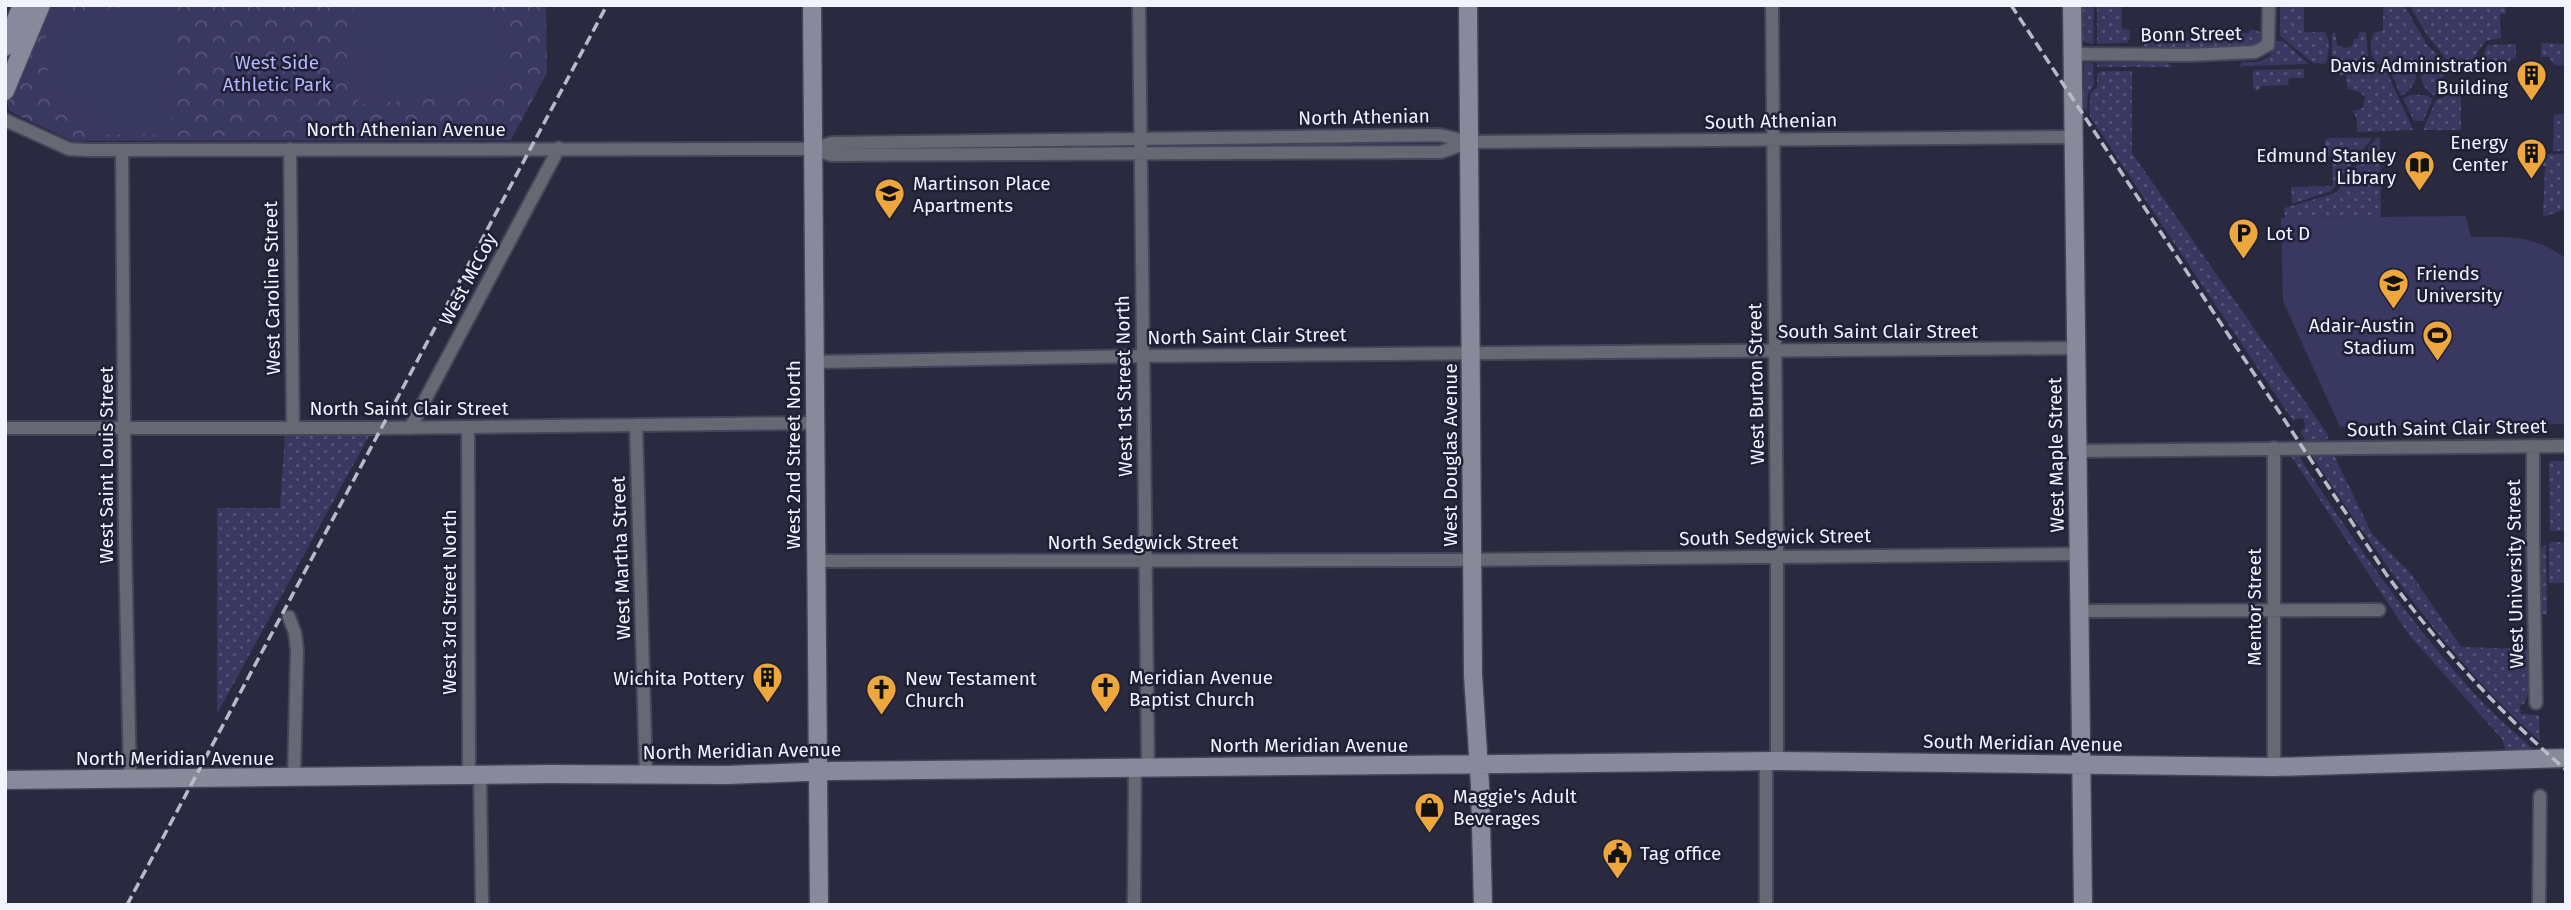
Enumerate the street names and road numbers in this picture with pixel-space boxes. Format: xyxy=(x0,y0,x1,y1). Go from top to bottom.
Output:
street label: Bonn Street xyxy=(2140,22,2242,46)
street label: North Athenian xyxy=(1298,104,1430,130)
street label: South Athenian xyxy=(1704,108,1838,134)
street label: North Athenian Avenue xyxy=(306,118,506,141)
street label: West Caroline Street xyxy=(259,201,285,375)
street label: West McCoy xyxy=(434,228,502,329)
street label: West 1st Street North xyxy=(1111,295,1137,477)
street label: West Burton Street xyxy=(1743,303,1769,465)
street label: South Saint Clair Street xyxy=(1778,320,1978,343)
street label: North Saint Clair Street xyxy=(1147,323,1347,349)
street label: West 2nd Street North xyxy=(782,360,805,550)
street label: West Douglas Avenue xyxy=(1439,363,1462,547)
street label: West Saint Louis Street xyxy=(95,366,118,564)
street label: West Maple Street xyxy=(2043,377,2069,533)
street label: North Saint Clair Street xyxy=(309,397,509,420)
street label: South Saint Clair Street xyxy=(2347,415,2547,441)
street label: West Martha Street xyxy=(607,476,635,640)
street label: West University Street xyxy=(2502,479,2528,669)
street label: West 3rd Street North xyxy=(438,509,461,695)
street label: South Sedgwick Street xyxy=(1679,524,1871,550)
street label: North Sedgwick Street xyxy=(1048,531,1239,554)
street label: Mentor Street xyxy=(2243,548,2266,666)
street label: South Meridian Avenue xyxy=(1923,730,2123,756)
street label: North Meridian Avenue xyxy=(1210,734,1408,757)
street label: North Meridian Avenue xyxy=(643,738,841,764)
street label: North Meridian Avenue xyxy=(76,747,274,770)

